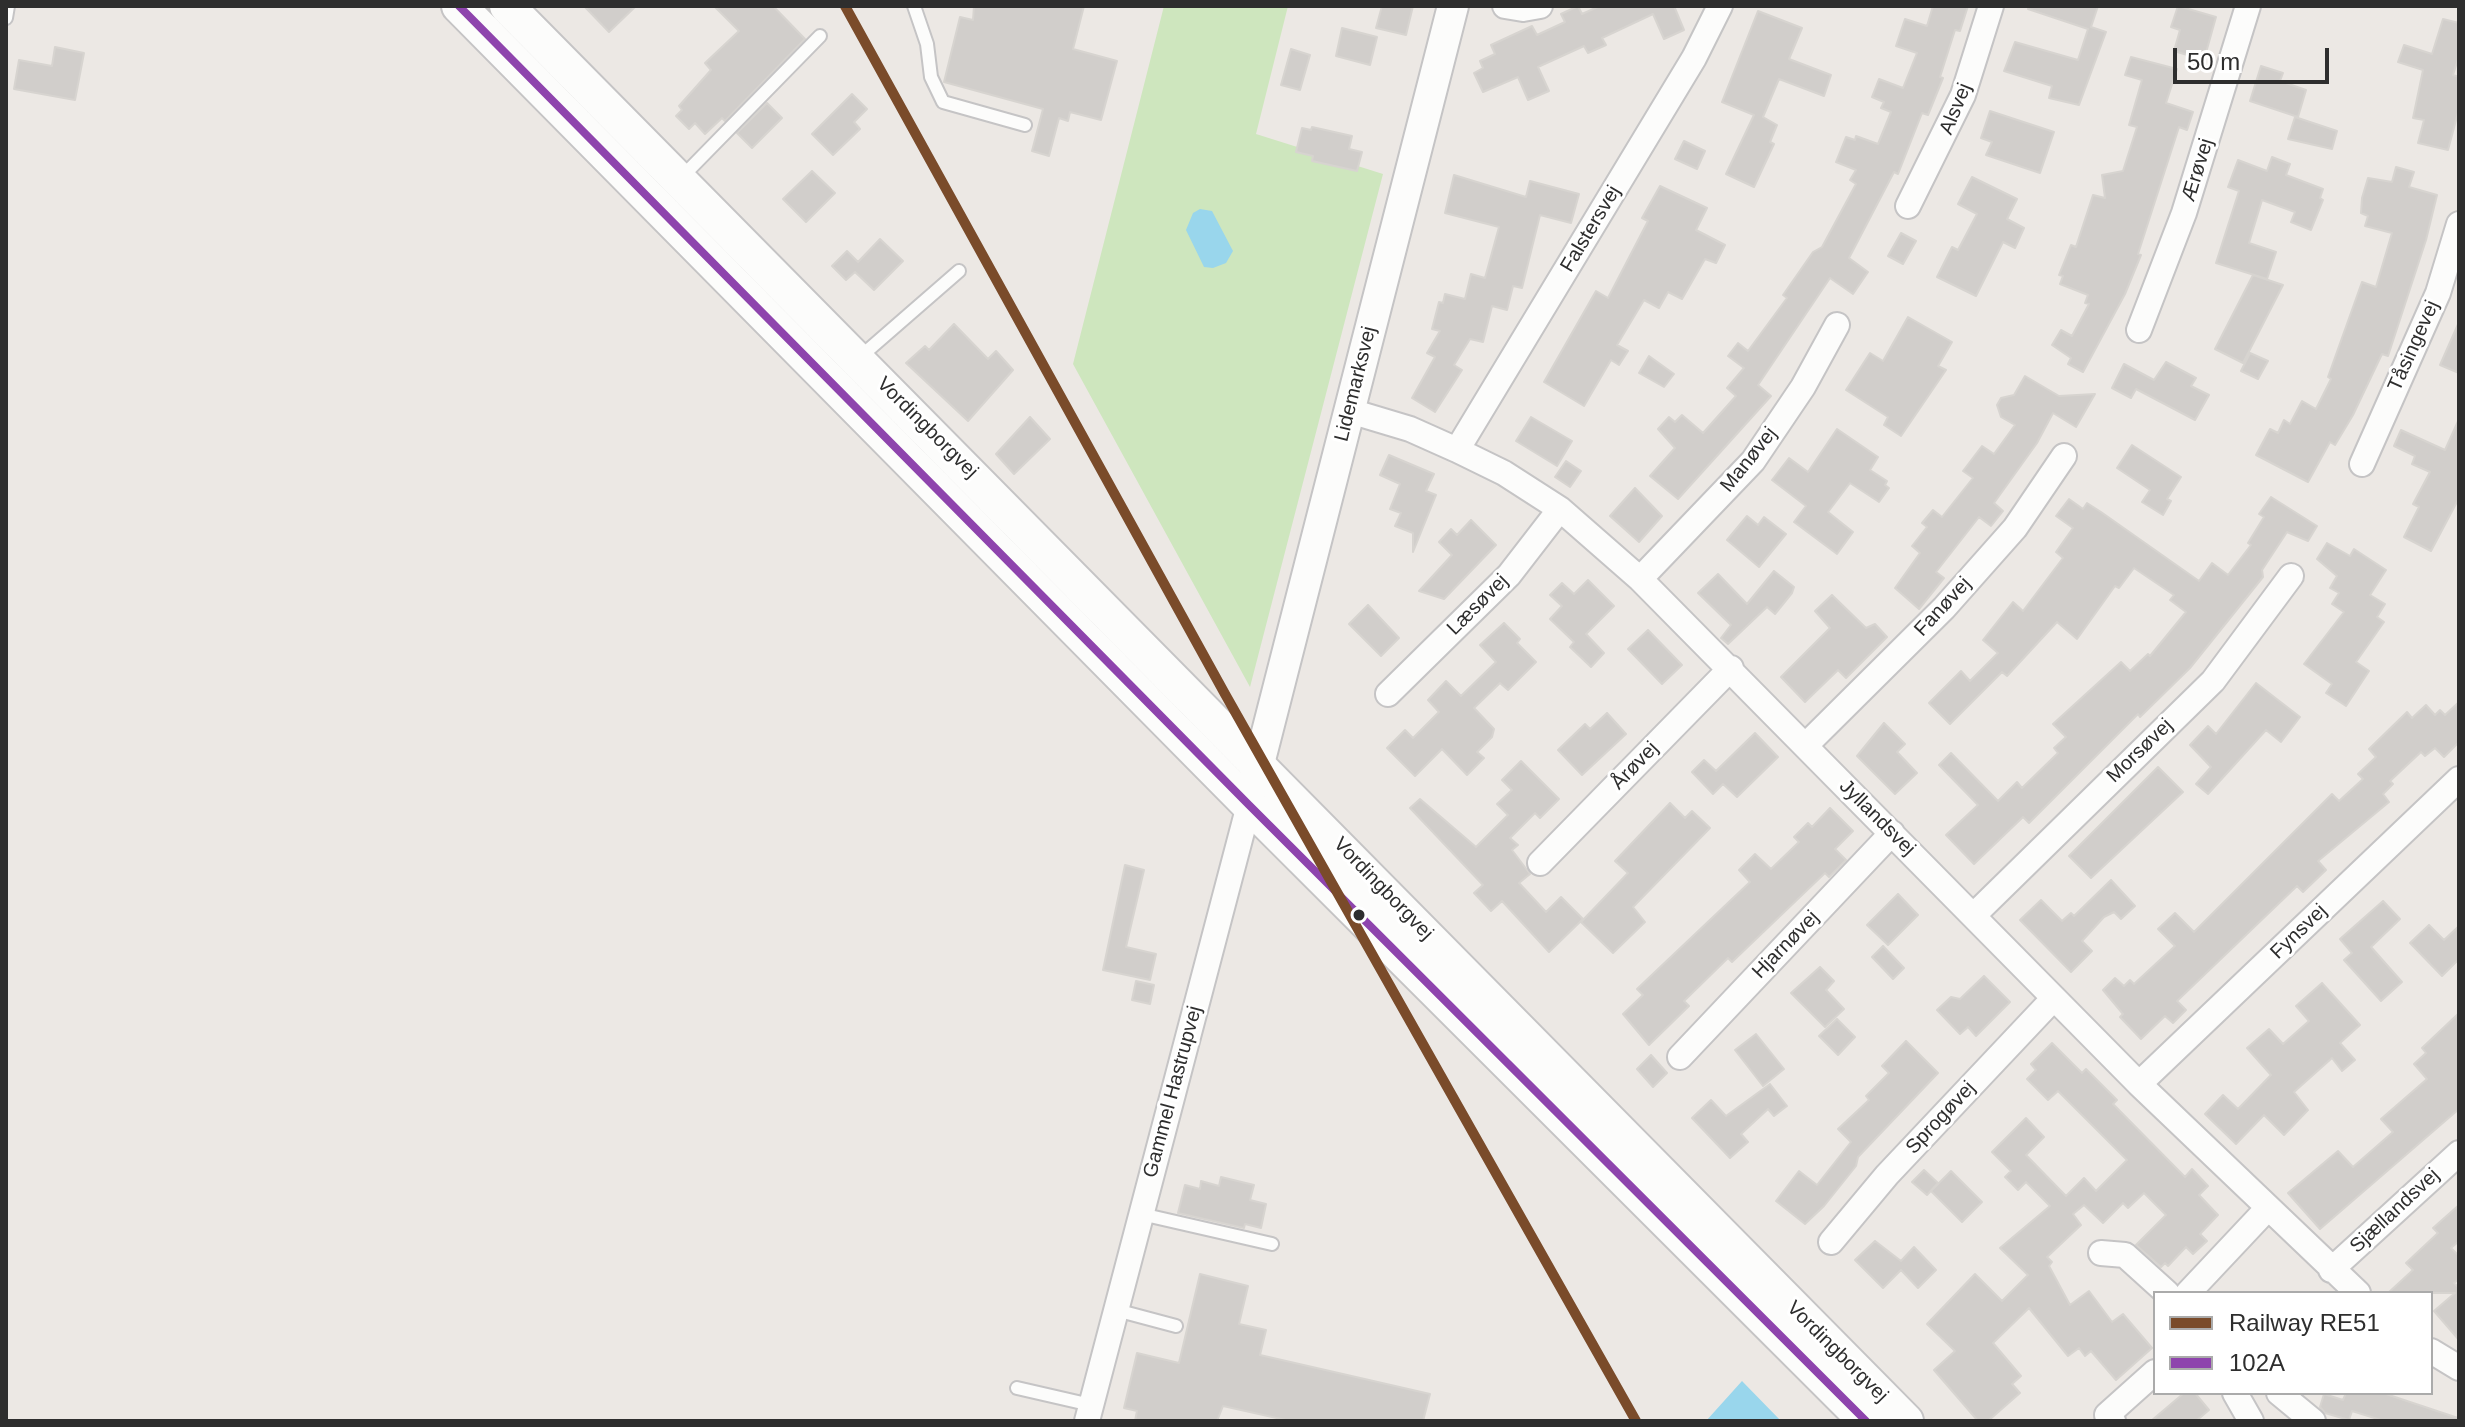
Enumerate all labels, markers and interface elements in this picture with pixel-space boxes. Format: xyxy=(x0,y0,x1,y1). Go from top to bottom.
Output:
scale bar xyxy=(2177,32,2333,82)
text: 50 m xyxy=(2187,48,2240,75)
street label: Alsvej xyxy=(1935,80,1977,138)
street label: Ærøvej xyxy=(2177,136,2219,204)
street label: Falstersvej xyxy=(1556,181,1626,277)
street label: Tåsingevej xyxy=(2383,297,2445,395)
street label: Lidemarksvej xyxy=(1330,324,1382,444)
street label: Vordingborgvej xyxy=(871,372,983,484)
street label: Manøvej xyxy=(1716,423,1782,497)
street label: Læsøvej xyxy=(1442,569,1514,641)
street label: Fanøvej xyxy=(1910,572,1976,642)
street label: Morsøvej xyxy=(2102,714,2178,788)
street label: Årøvej xyxy=(1606,737,1664,795)
street label: Jyllandsvej xyxy=(1834,775,1920,861)
street label: Vordingborgvej xyxy=(1328,833,1438,945)
street label: Fynsvej xyxy=(2266,899,2332,965)
street label: Hjarnøvej xyxy=(1748,906,1824,984)
unlabelled marker xyxy=(1351,907,1367,923)
street label: Gammel Hastrupvej xyxy=(1139,1004,1207,1180)
street label: Sprogøvej xyxy=(1901,1076,1981,1160)
street label: Sjællandsvej xyxy=(2345,1164,2445,1258)
legend xyxy=(2153,1291,2433,1395)
street label: Vordingborgvej xyxy=(1781,1296,1893,1408)
text: Railway RE51 xyxy=(2229,1309,2380,1336)
text: 102A xyxy=(2229,1349,2285,1376)

